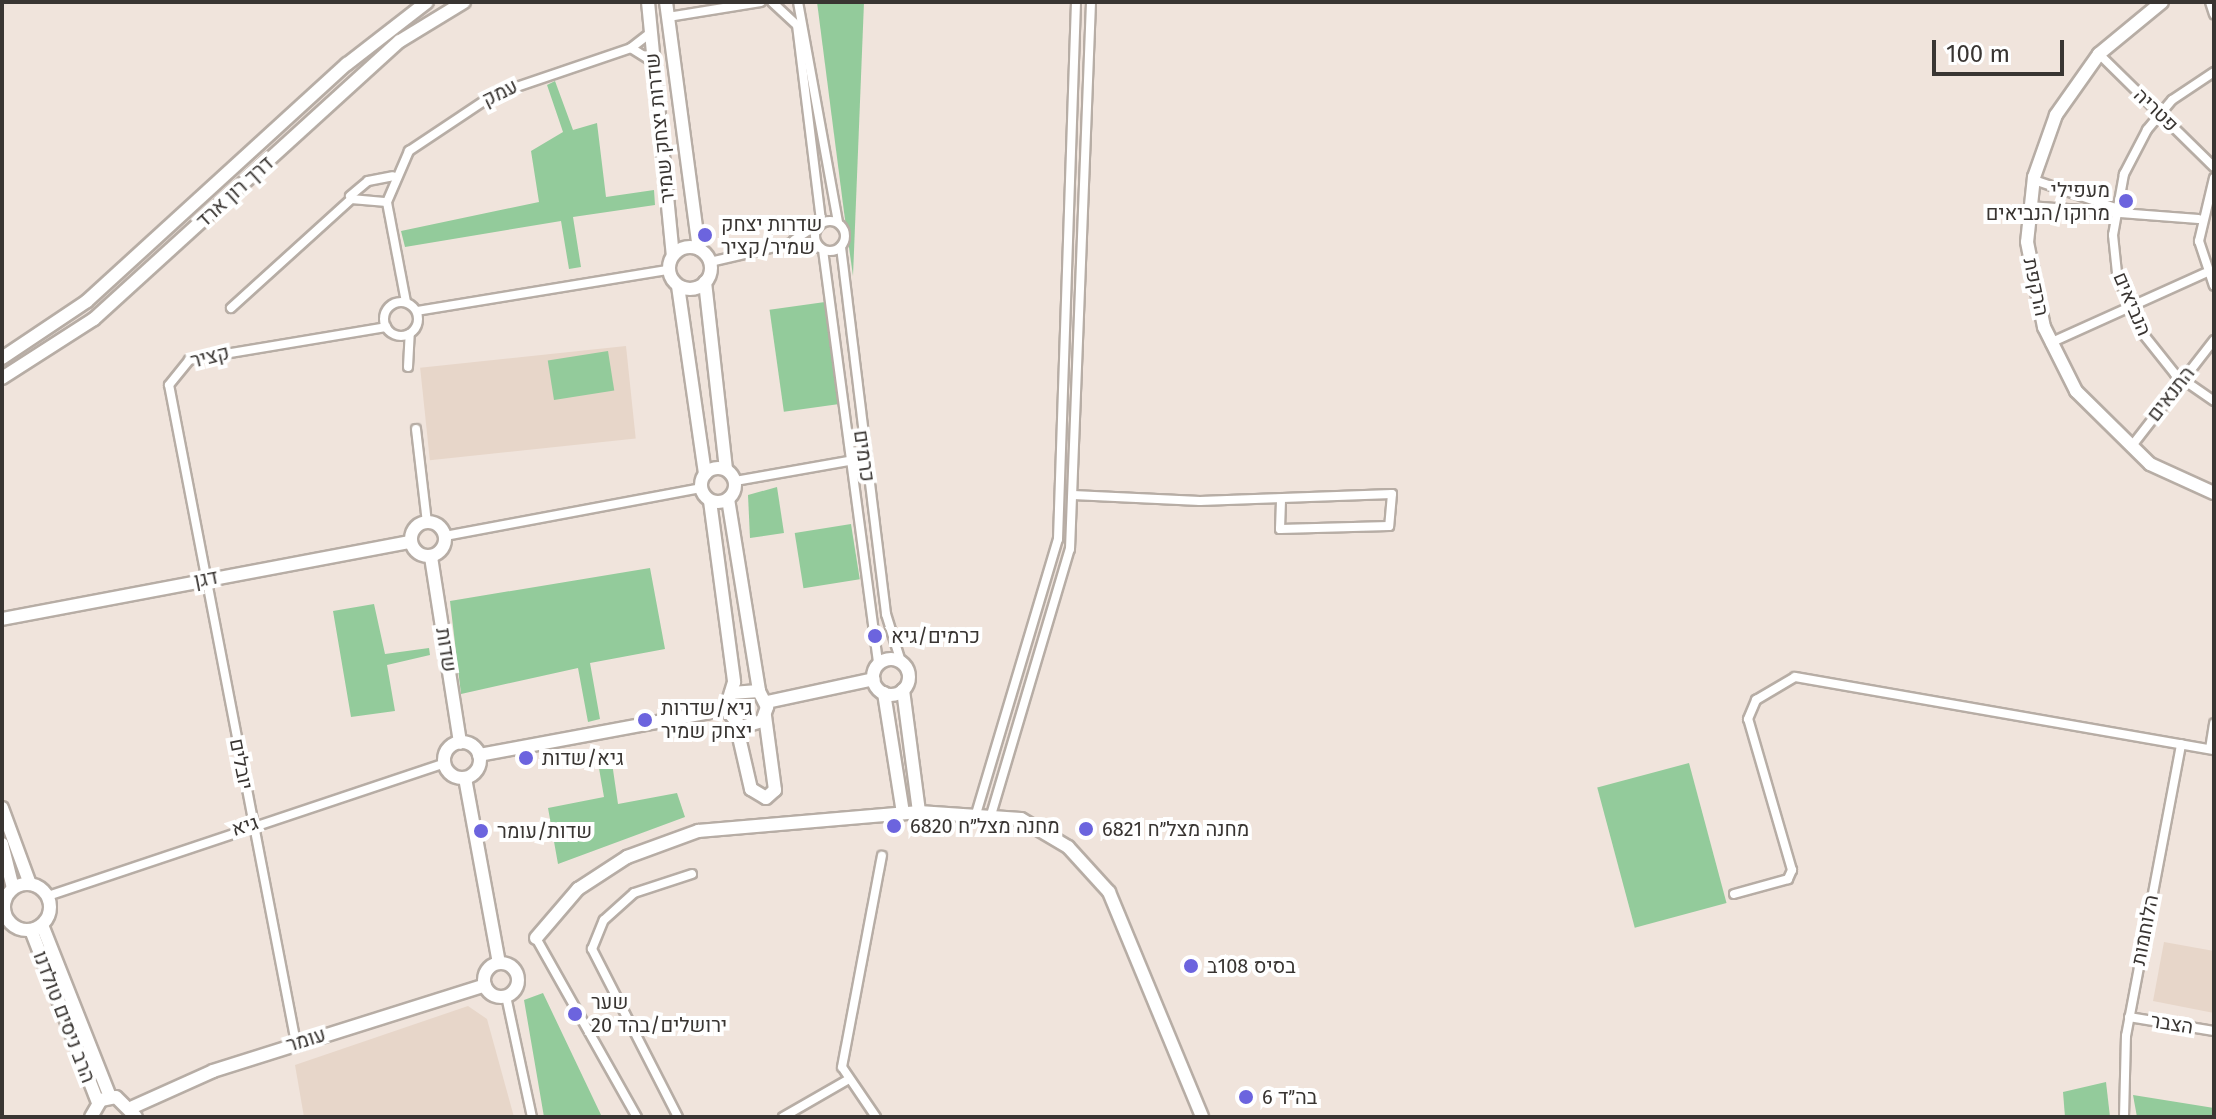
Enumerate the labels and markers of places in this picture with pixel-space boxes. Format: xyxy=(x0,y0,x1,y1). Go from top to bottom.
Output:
place label: מעפילי מרוקו/הנביאים xyxy=(1986,178,2110,225)
marker: מעפילי מרוקו/הנביאים xyxy=(2117,192,2135,210)
place label: שדרות יצחק שמיר/קציר xyxy=(721,212,822,259)
marker: שדרות יצחק שמיר/קציר xyxy=(696,226,714,244)
place label: כרמים/גיא xyxy=(891,624,980,648)
marker: כרמים/גיא xyxy=(866,627,884,645)
place label: גיא/שדרות יצחק שמיר xyxy=(661,696,753,743)
marker: גיא/שדרות יצחק שמיר xyxy=(636,711,654,729)
place label: גיא/שדות xyxy=(542,746,624,770)
marker: גיא/שדות xyxy=(517,749,535,767)
place label: מחנה מצל״ח 6820 xyxy=(910,814,1060,838)
marker: מחנה מצל״ח 6820 xyxy=(885,817,903,835)
place label: מחנה מצל״ח 6821 xyxy=(1102,817,1249,841)
place label: שדות/עומר xyxy=(497,819,592,843)
marker: מחנה מצל״ח 6821 xyxy=(1077,820,1095,838)
marker: שדות/עומר xyxy=(472,822,490,840)
place label: בסיס 108ב xyxy=(1207,954,1296,978)
marker: בסיס 108ב xyxy=(1182,957,1200,975)
place label: שער ירושלים/בהד 20 xyxy=(591,990,727,1037)
marker: שער ירושלים/בהד 20 xyxy=(566,1005,584,1023)
place label: בה״ד 6 xyxy=(1262,1085,1317,1109)
marker: בה״ד 6 xyxy=(1237,1088,1255,1106)

